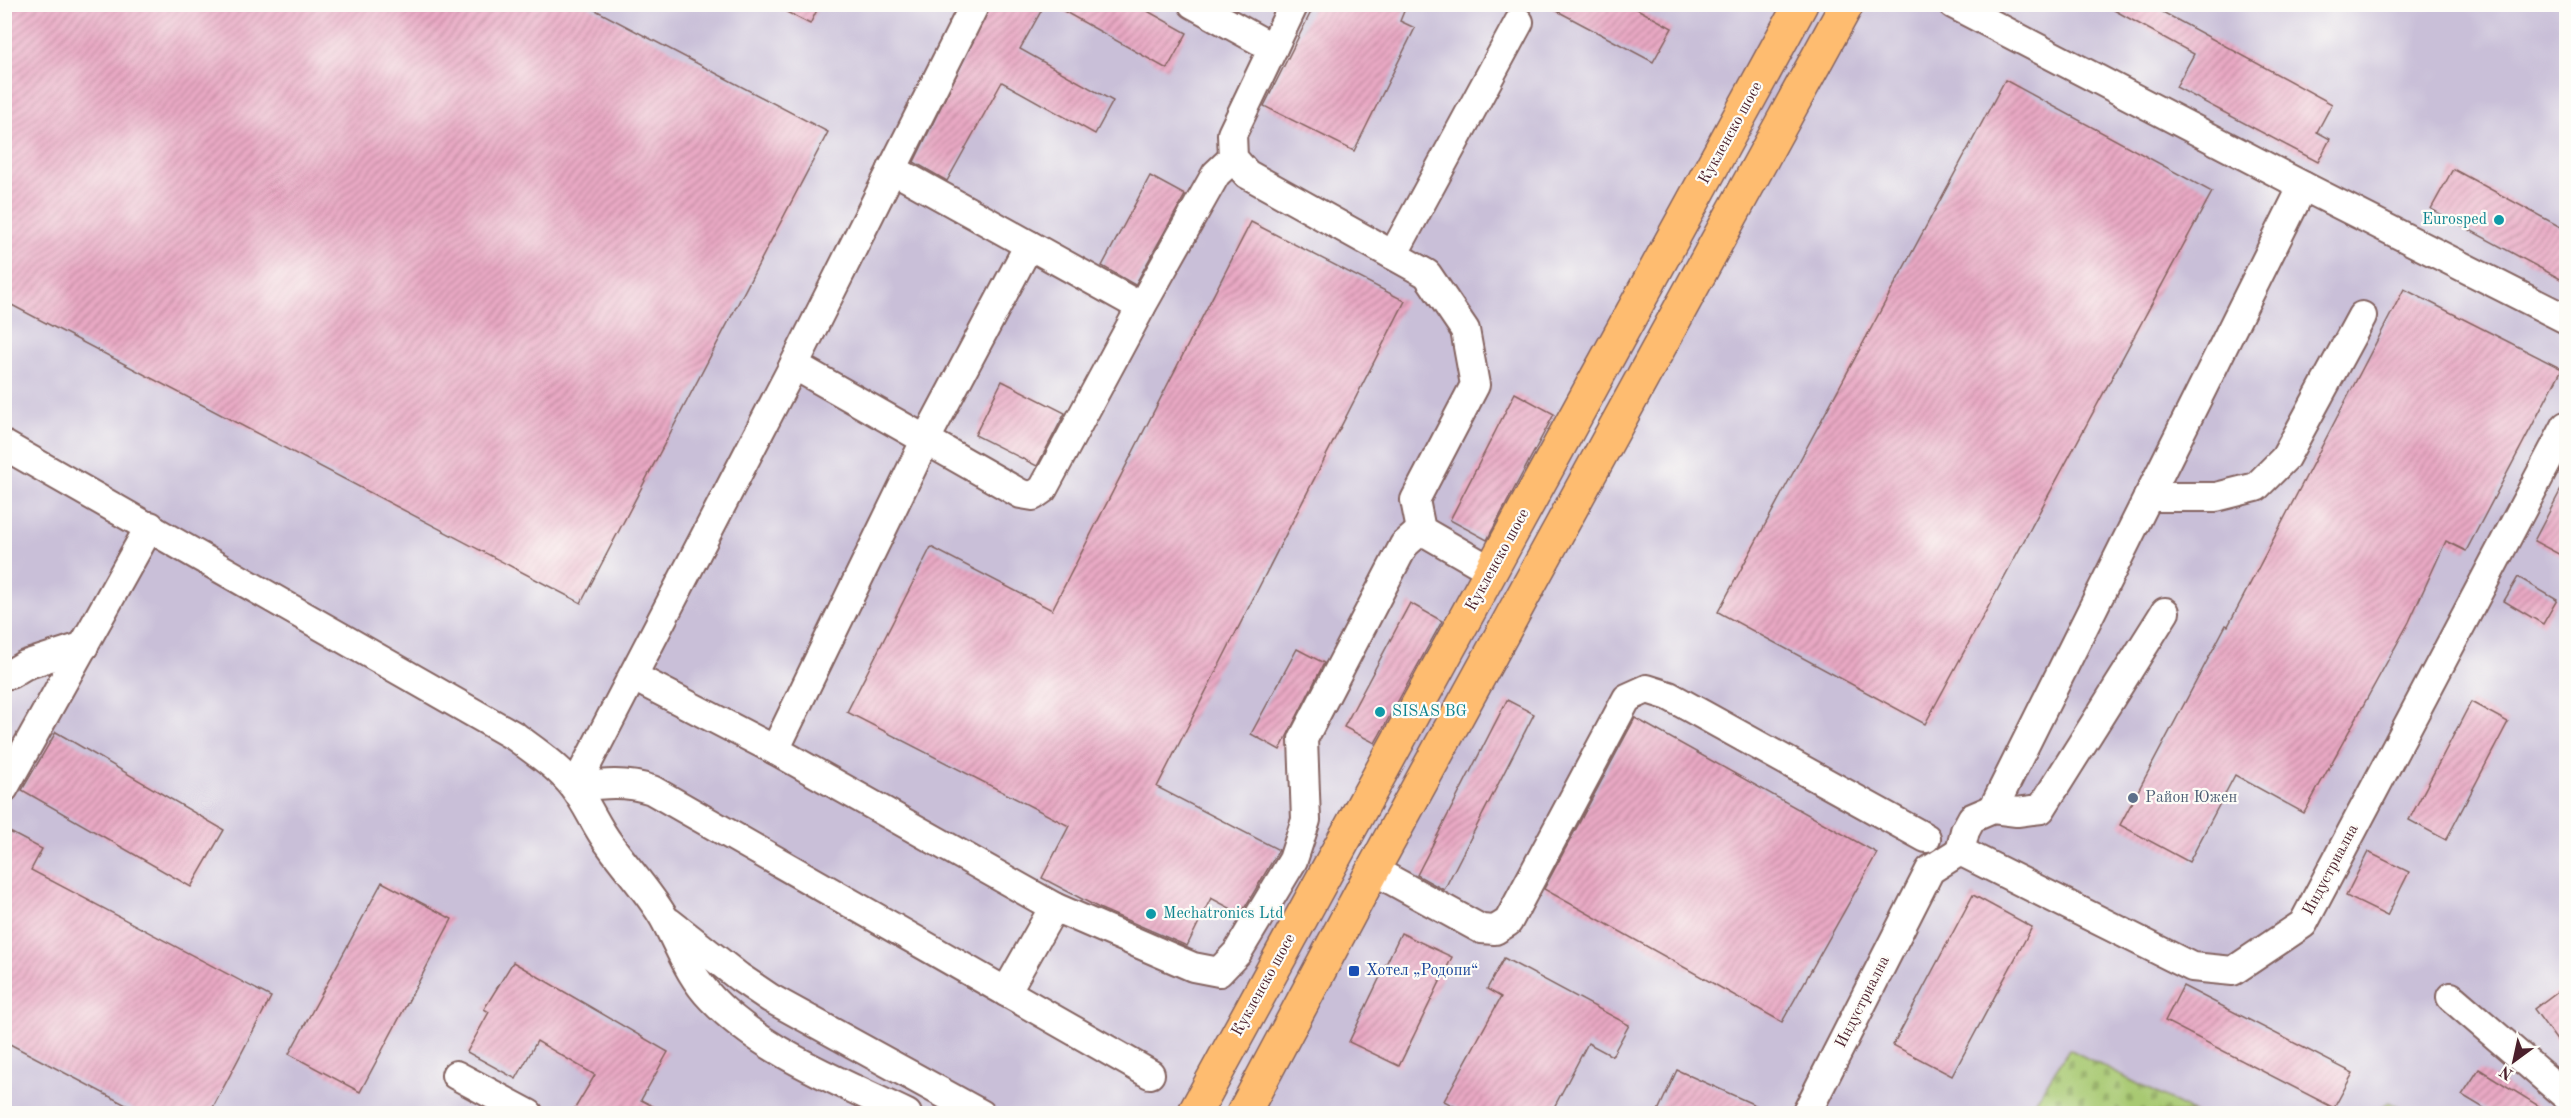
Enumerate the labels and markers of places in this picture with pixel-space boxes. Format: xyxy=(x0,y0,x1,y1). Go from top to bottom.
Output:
place label: Eurosped xyxy=(2422,212,2487,228)
marker: Eurosped xyxy=(2492,213,2506,227)
place label: SISAS BG xyxy=(1392,704,1467,720)
marker: SISAS BG xyxy=(1373,705,1387,719)
place label: Район Южен xyxy=(2145,790,2237,806)
marker: Район Южен xyxy=(2126,791,2140,805)
place label: Mechatronics Ltd xyxy=(1163,906,1283,922)
marker: Mechatronics Ltd xyxy=(1144,907,1158,921)
place label: Хотел „Родопи“ xyxy=(1366,962,1478,979)
marker: Хотел „Родопи“ xyxy=(1347,964,1361,978)

